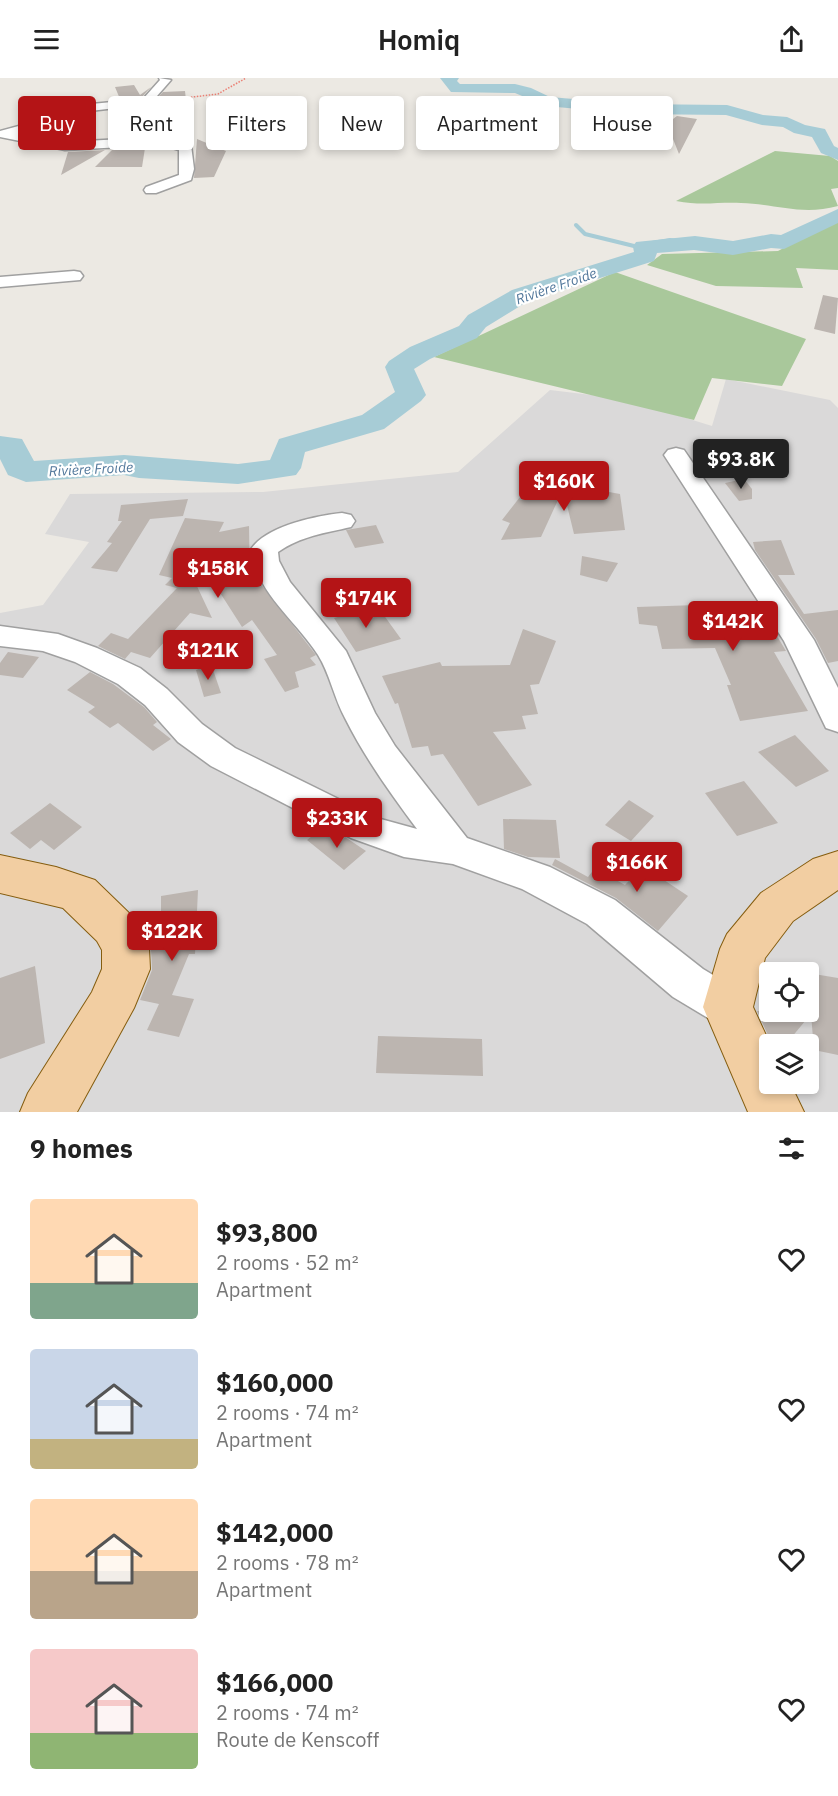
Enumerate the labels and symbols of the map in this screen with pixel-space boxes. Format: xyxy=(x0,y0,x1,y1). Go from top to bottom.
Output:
water label: Rivière Froide xyxy=(513,264,599,308)
pin: $93.8K xyxy=(692,439,790,490)
water label: Rivière Froide xyxy=(48,458,134,480)
pin: $160K xyxy=(522,461,606,512)
pin: $158K xyxy=(176,548,260,599)
pin: $174K xyxy=(324,578,408,629)
pin: $142K xyxy=(691,601,775,652)
pin: $121K xyxy=(166,630,250,681)
pin: $233K xyxy=(295,798,379,849)
pin: $166K xyxy=(595,842,679,893)
pin: $122K xyxy=(130,911,214,962)

